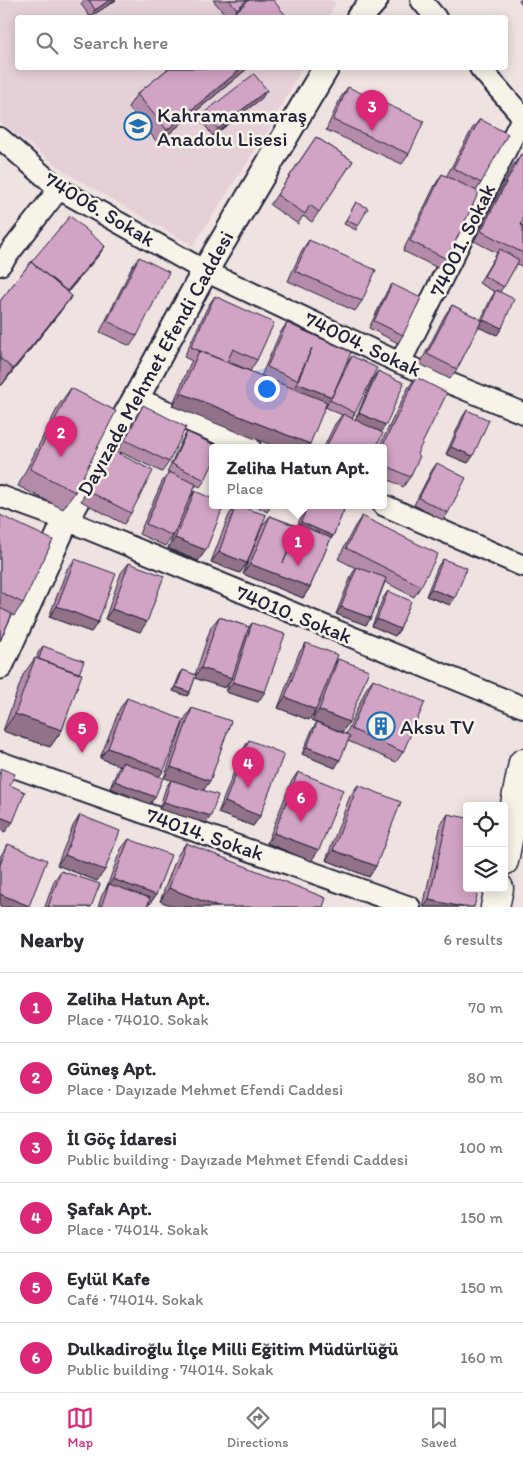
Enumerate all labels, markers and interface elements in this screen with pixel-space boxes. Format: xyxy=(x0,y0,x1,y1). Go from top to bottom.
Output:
search box xyxy=(15,15,508,70)
icon: search xyxy=(33,29,61,57)
text: Search here xyxy=(73,31,168,54)
pin: 3 xyxy=(356,90,388,131)
place label: Kahramanmaraş Anadolu Lisesi xyxy=(157,102,307,151)
school or university icon: Kahramanmaraş Anadolu Lisesi xyxy=(123,111,153,141)
street label: 74006. Sokak xyxy=(40,166,160,252)
street label: 74001. Sokak xyxy=(424,179,500,301)
street label: Dayızade Mehmet Efendi Caddesi xyxy=(72,226,238,500)
street label: 74004. Sokak xyxy=(301,306,426,382)
your location xyxy=(254,376,280,402)
pin: 2 xyxy=(45,416,77,457)
popup xyxy=(209,444,387,509)
text: Zeliha Hatun Apt. xyxy=(227,456,369,479)
text: Place xyxy=(227,479,263,498)
pin: 1 xyxy=(282,525,314,566)
street label: 74010. Sokak xyxy=(232,579,356,649)
building icon: Aksu TV xyxy=(366,711,396,741)
pin: 5 xyxy=(66,712,98,753)
place label: Aksu TV xyxy=(400,714,475,739)
pin: 4 xyxy=(232,747,264,788)
pin: 6 xyxy=(285,781,317,822)
street label: 74014. Sokak xyxy=(143,802,267,866)
map controls xyxy=(463,802,508,892)
button: locate xyxy=(463,802,508,847)
button: layers xyxy=(463,847,508,892)
text: Nearby xyxy=(20,927,84,952)
text: 6 results xyxy=(443,930,503,949)
text: Zeliha Hatun Apt. xyxy=(67,987,210,1010)
text: 1 xyxy=(32,998,40,1017)
text: 70 m xyxy=(468,998,503,1017)
text: Place · 74010. Sokak xyxy=(67,1010,209,1029)
text: Güneş Apt. xyxy=(67,1057,157,1080)
text: 2 xyxy=(32,1068,40,1087)
text: 80 m xyxy=(467,1068,503,1087)
text: Place · Dayızade Mehmet Efendi Caddesi xyxy=(67,1080,343,1099)
text: İl Göç İdaresi xyxy=(67,1127,177,1150)
text: 3 xyxy=(32,1138,40,1157)
text: 100 m xyxy=(459,1138,503,1157)
text: Public building · Dayızade Mehmet Efendi Caddesi xyxy=(67,1150,408,1169)
text: Şafak Apt. xyxy=(67,1197,152,1220)
text: 4 xyxy=(31,1208,41,1227)
text: 150 m xyxy=(460,1208,503,1227)
text: Place · 74014. Sokak xyxy=(67,1220,208,1239)
text: Eylül Kafe xyxy=(67,1267,150,1290)
text: 5 xyxy=(32,1278,40,1297)
text: 150 m xyxy=(460,1278,503,1297)
text: Café · 74014. Sokak xyxy=(67,1290,203,1309)
text: Dulkadiroğlu İlçe Milli Eğitim Müdürlüğü xyxy=(67,1337,398,1360)
text: 6 xyxy=(32,1348,40,1367)
text: 160 m xyxy=(460,1348,503,1367)
text: Public building · 74014. Sokak xyxy=(67,1360,273,1379)
tab: Map xyxy=(66,1404,94,1451)
tab: Directions xyxy=(227,1404,288,1451)
tab: Saved xyxy=(421,1404,457,1451)

